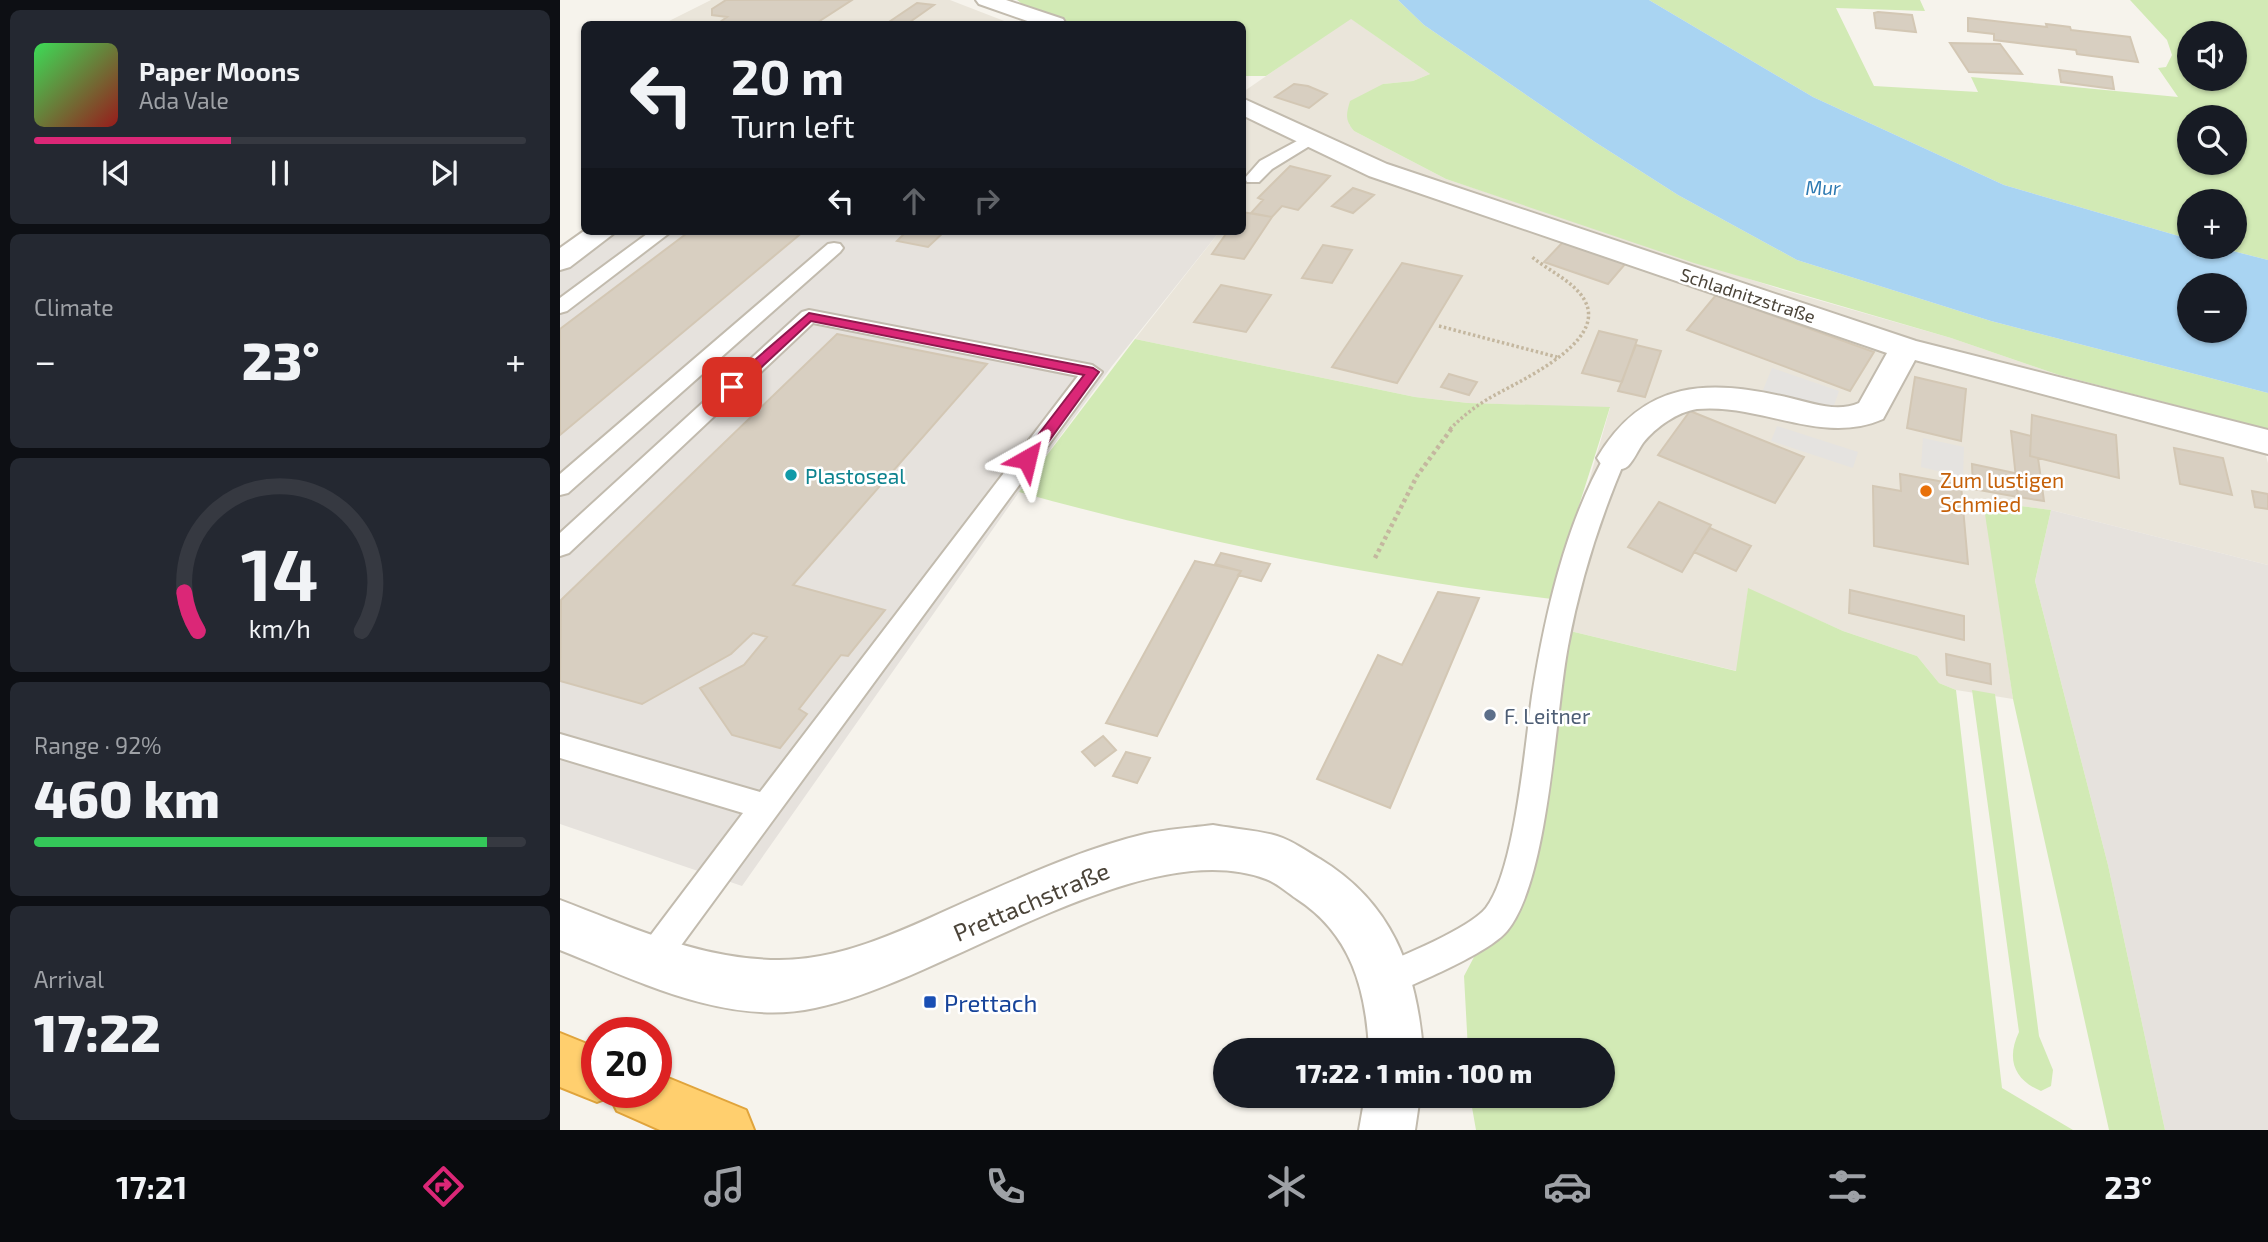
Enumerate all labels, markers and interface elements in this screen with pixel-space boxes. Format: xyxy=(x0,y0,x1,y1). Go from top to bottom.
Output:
map controls xyxy=(2177,21,2247,343)
button: sound xyxy=(2177,21,2247,91)
text: 20 m xyxy=(731,46,844,105)
icon: left xyxy=(616,49,707,140)
text: Paper Moons xyxy=(139,55,300,86)
text: Ada Vale xyxy=(139,86,229,114)
button: search xyxy=(2177,105,2247,175)
text: Turn left xyxy=(731,106,855,144)
icon: previous xyxy=(97,154,135,192)
icon: pause xyxy=(261,154,299,192)
icon: next xyxy=(425,154,463,192)
water label: Mur xyxy=(1806,176,1841,199)
icon: left xyxy=(822,182,860,220)
icon: ahead xyxy=(895,182,933,220)
icon: right xyxy=(968,182,1006,220)
button: + xyxy=(2177,189,2247,259)
street label: Schladnitzstraße xyxy=(1678,263,1818,327)
button: − xyxy=(2177,273,2247,343)
text: Climate xyxy=(34,293,114,321)
text: 23° xyxy=(242,328,320,390)
text: − xyxy=(34,337,56,383)
text: + xyxy=(505,337,526,383)
pin xyxy=(702,357,762,417)
icon: arrive xyxy=(713,368,751,406)
position arrow xyxy=(990,422,1064,496)
place label: Plastoseal xyxy=(805,463,906,488)
marker: Plastoseal xyxy=(783,467,799,483)
place label: Zum lustigen Schmied xyxy=(1940,467,2064,516)
marker: Zum lustigen Schmied xyxy=(1918,483,1934,499)
text: 14 xyxy=(241,528,319,616)
text: km/h xyxy=(249,613,311,643)
place label: F. Leitner xyxy=(1504,703,1591,728)
marker: F. Leitner xyxy=(1482,707,1498,723)
text: Range · 92% xyxy=(34,731,162,759)
text: 460 km xyxy=(34,766,220,828)
street label: Prettachstraße xyxy=(949,855,1113,947)
text: Arrival xyxy=(34,965,104,993)
place label: Prettach xyxy=(944,988,1038,1017)
marker: Prettach xyxy=(922,994,938,1010)
text: 17:22 xyxy=(34,1000,161,1062)
speed limit sign: 20 xyxy=(581,1017,672,1108)
text: 17:22 · 1 min · 100 m xyxy=(1296,1057,1532,1088)
icon: directions xyxy=(419,1162,468,1211)
icon: music xyxy=(700,1162,749,1211)
icon: phone xyxy=(981,1162,1030,1211)
icon: climate xyxy=(1262,1162,1311,1211)
icon: car xyxy=(1543,1162,1592,1211)
icon: filters xyxy=(1823,1162,1872,1211)
text: 17:21 xyxy=(116,1167,187,1205)
text: 23° xyxy=(2104,1167,2152,1205)

